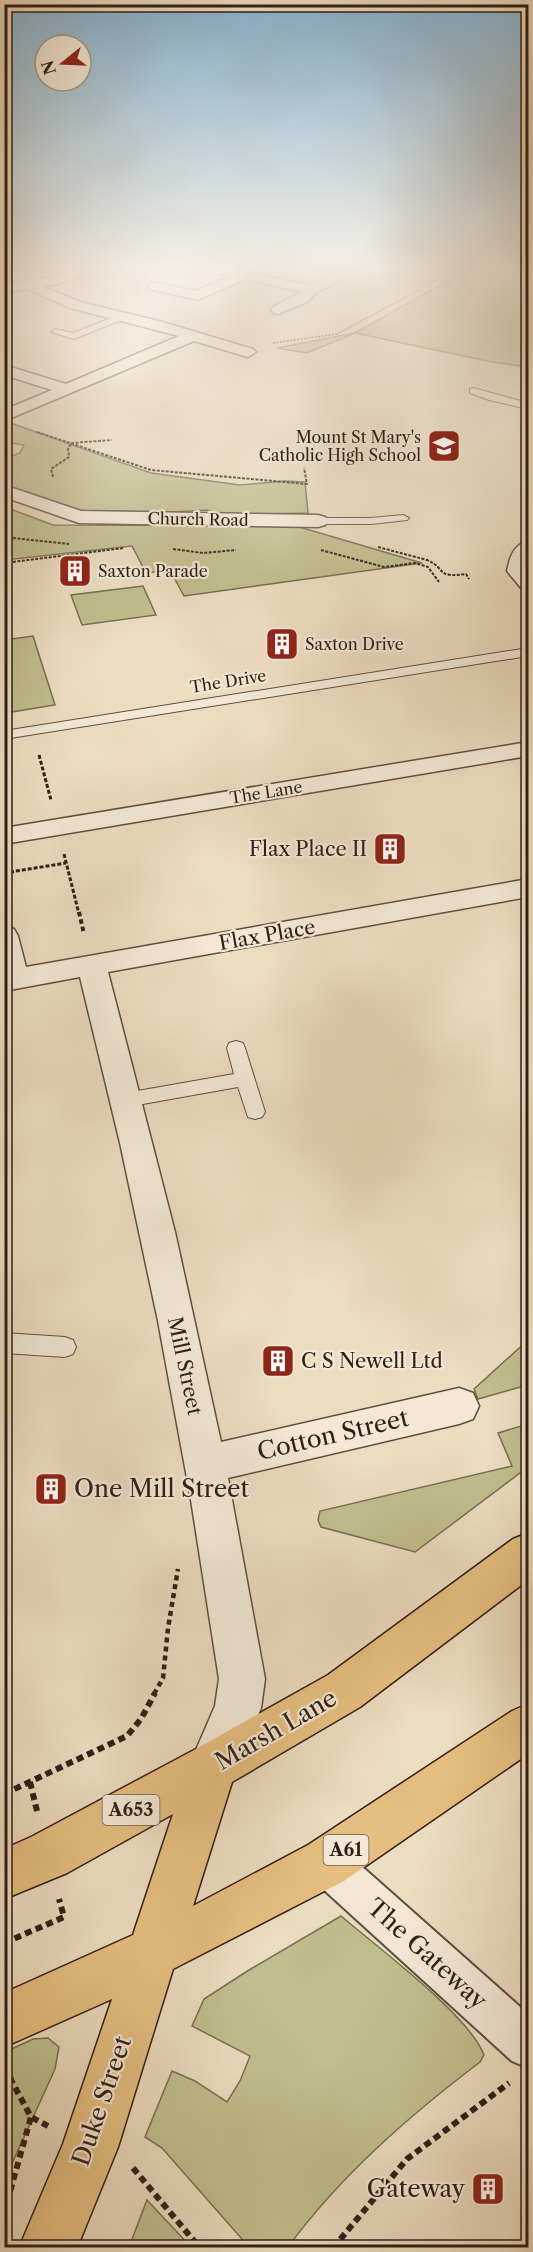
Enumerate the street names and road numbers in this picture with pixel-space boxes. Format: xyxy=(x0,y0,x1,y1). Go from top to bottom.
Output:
street label: Church Road xyxy=(147,508,249,530)
street label: The Drive xyxy=(189,665,268,697)
street label: The Lane xyxy=(228,776,304,808)
street label: Flax Place xyxy=(217,915,317,955)
street label: Mill Street xyxy=(163,1315,207,1417)
street label: Cotton Street xyxy=(254,1403,412,1466)
street label: Marsh Lane xyxy=(210,1683,342,1776)
road number: A653 xyxy=(102,1795,160,1825)
road number: A61 xyxy=(324,1835,368,1865)
street label: The Gateway xyxy=(362,1892,494,2015)
street label: Duke Street xyxy=(66,2032,137,2169)

